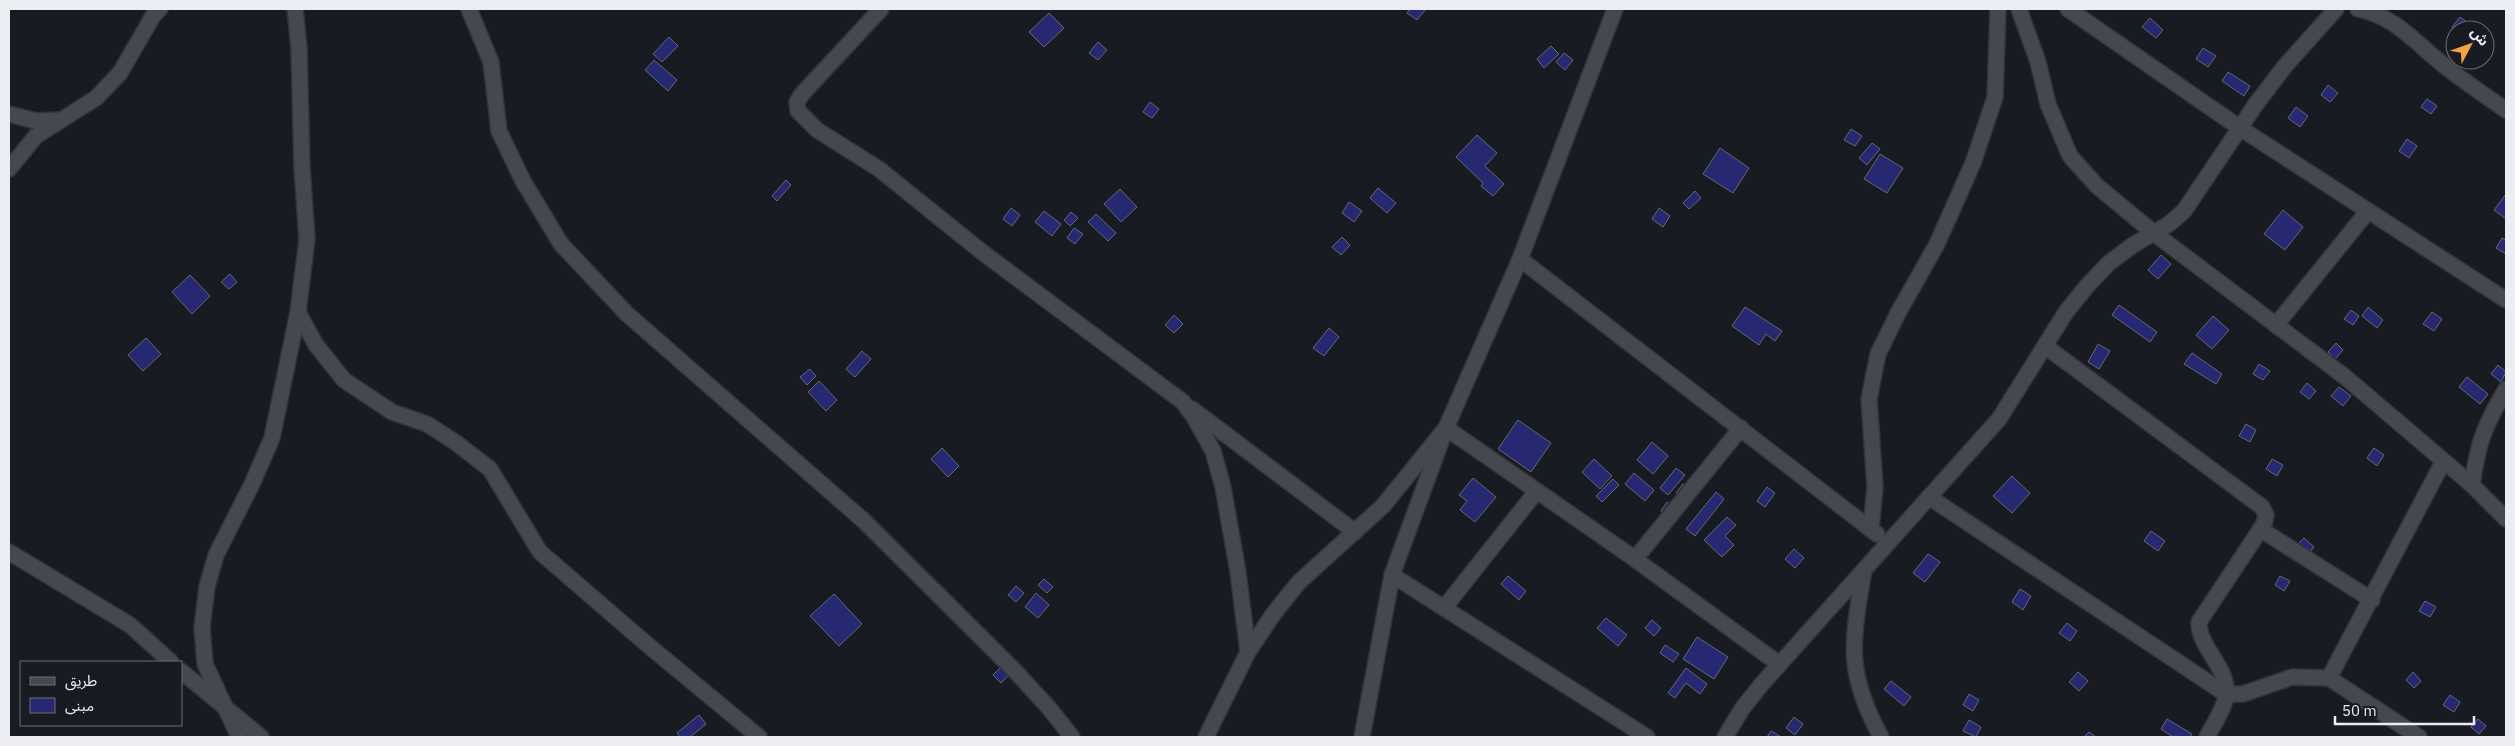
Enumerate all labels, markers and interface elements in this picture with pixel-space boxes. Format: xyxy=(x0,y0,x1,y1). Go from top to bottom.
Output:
north arrow xyxy=(2445,20,2495,70)
text: ش xyxy=(2467,23,2493,50)
legend xyxy=(20,661,182,726)
text: طريق xyxy=(65,671,97,691)
scale bar xyxy=(2335,694,2474,726)
text: مبنى xyxy=(65,696,94,715)
text: 50 m xyxy=(2342,701,2377,720)

